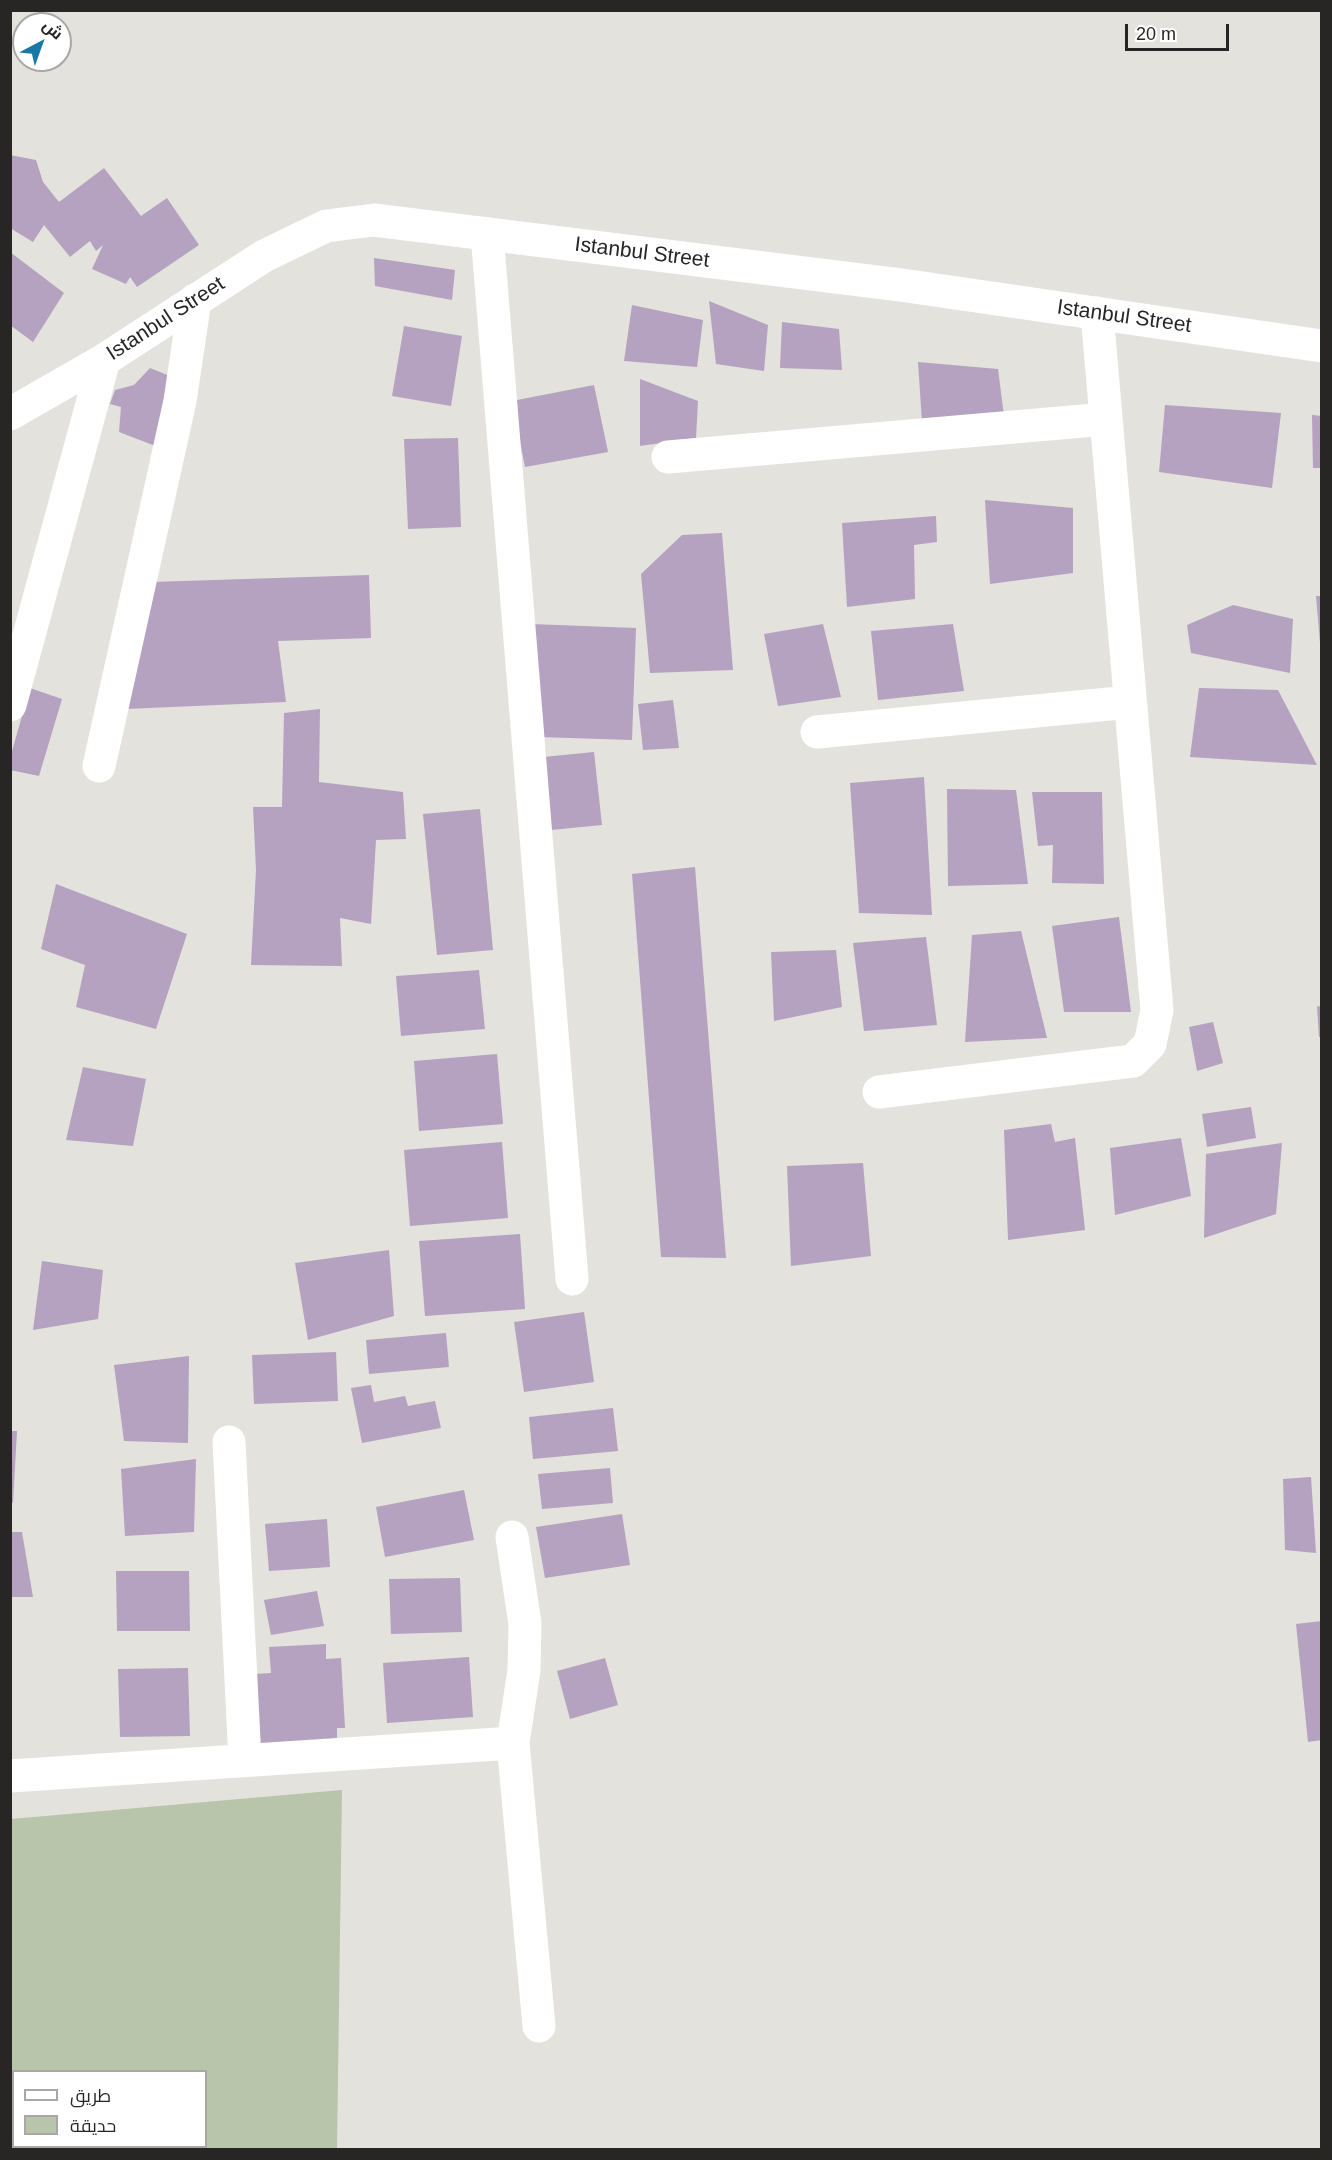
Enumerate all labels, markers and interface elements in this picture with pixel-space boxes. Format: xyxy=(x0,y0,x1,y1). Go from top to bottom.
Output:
north arrow xyxy=(12,12,72,72)
scale bar xyxy=(1128,12,1232,50)
text: ش xyxy=(40,16,66,43)
text: 20 m xyxy=(1136,24,1176,44)
street label: Istanbul Street xyxy=(573,232,711,274)
street label: Istanbul Street xyxy=(102,272,230,366)
street label: Istanbul Street xyxy=(1055,295,1193,339)
legend xyxy=(12,2070,207,2148)
text: طريق xyxy=(70,2086,111,2106)
text: حديقة xyxy=(70,2116,116,2136)

